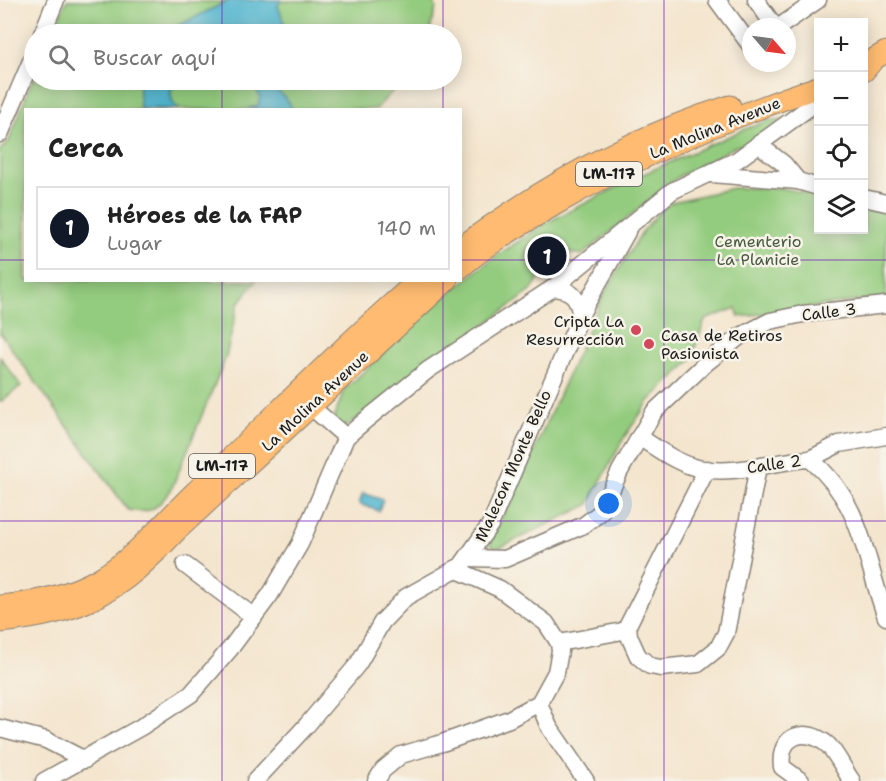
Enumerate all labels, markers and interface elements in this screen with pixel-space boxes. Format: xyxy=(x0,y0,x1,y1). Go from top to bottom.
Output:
north arrow xyxy=(742,18,796,72)
map controls xyxy=(814,18,868,234)
button: + xyxy=(814,18,868,72)
search box xyxy=(24,24,462,90)
icon: search xyxy=(45,41,78,74)
text: Buscar aquí xyxy=(93,43,216,72)
button: − xyxy=(814,72,868,126)
street label: La Molina Avenue xyxy=(646,92,784,164)
button: locate xyxy=(814,126,868,180)
text: Cerca xyxy=(48,130,123,165)
road number: LM-117 xyxy=(576,162,642,186)
button: layers xyxy=(814,180,868,234)
text: Héroes de la FAP xyxy=(107,201,302,230)
text: 1 xyxy=(65,215,74,241)
text: 140 m xyxy=(377,215,436,241)
text: Lugar xyxy=(107,230,163,256)
park label: Cementerio La Planicie xyxy=(715,231,801,270)
pin: 1 xyxy=(528,234,566,278)
street label: Calle 3 xyxy=(801,298,857,326)
place label: Cripta La Resurrección xyxy=(526,311,624,350)
marker: Cripta La Resurrección xyxy=(629,323,643,337)
place label: Casa de Retiros Pasionista xyxy=(661,325,783,364)
marker: Casa de Retiros Pasionista xyxy=(642,337,656,351)
street label: La Molina Avenue xyxy=(257,346,373,456)
street label: Malecon Monte Bello xyxy=(470,387,556,545)
street label: Calle 2 xyxy=(745,450,803,478)
road number: LM-117 xyxy=(189,454,255,478)
your location xyxy=(594,489,623,518)

